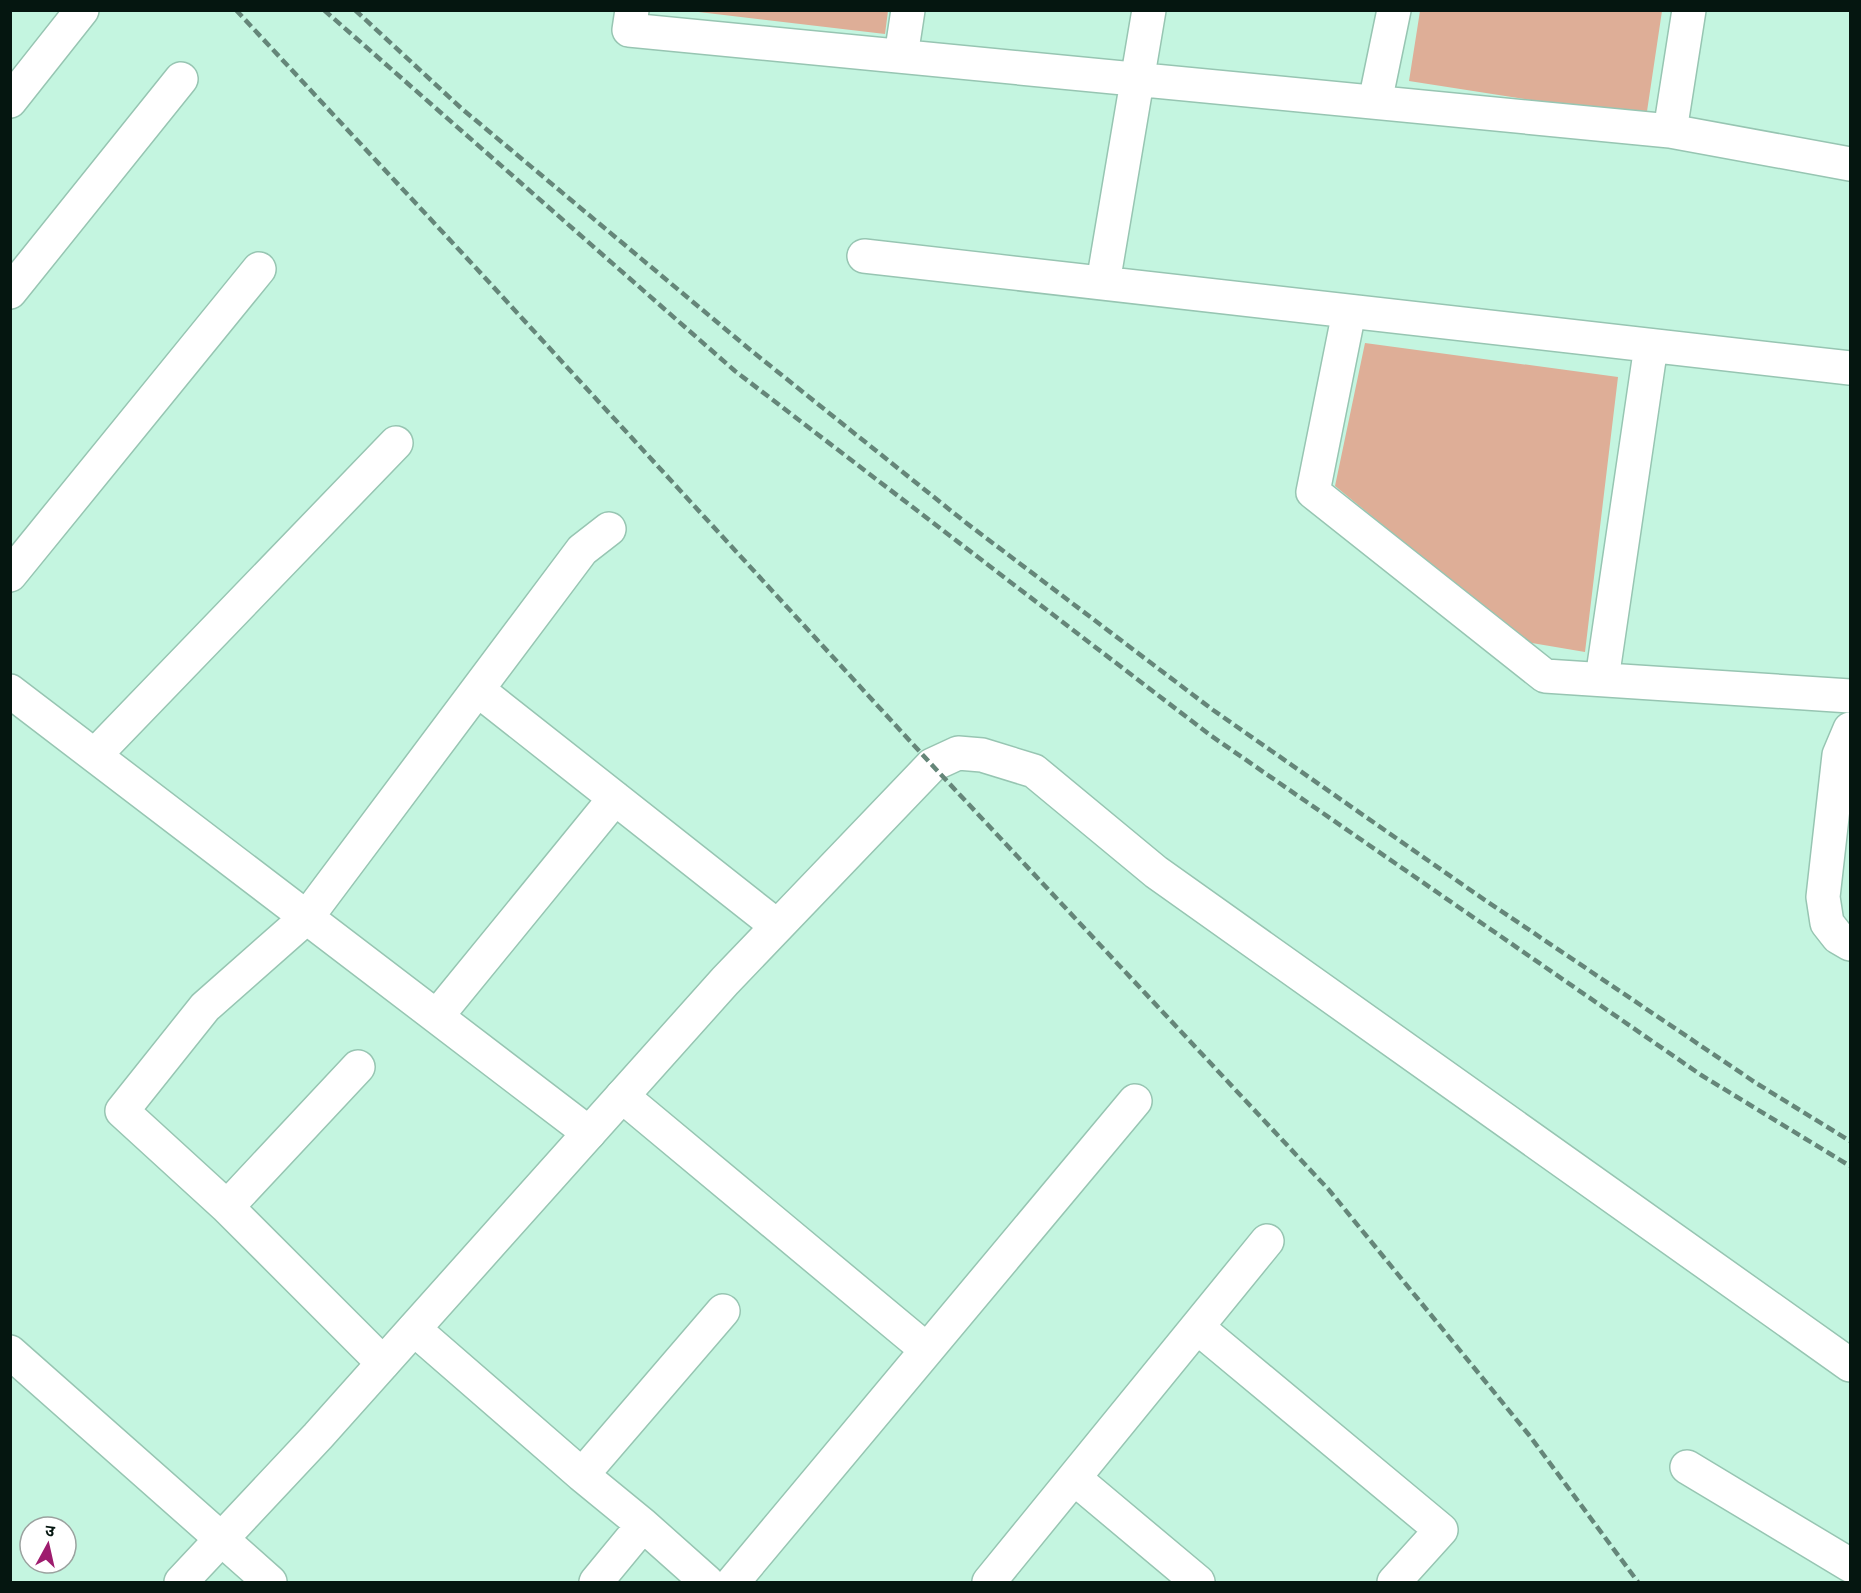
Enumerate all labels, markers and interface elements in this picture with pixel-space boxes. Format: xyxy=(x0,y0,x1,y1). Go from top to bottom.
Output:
north arrow xyxy=(18,1515,78,1575)
text: उ xyxy=(44,1521,57,1541)

